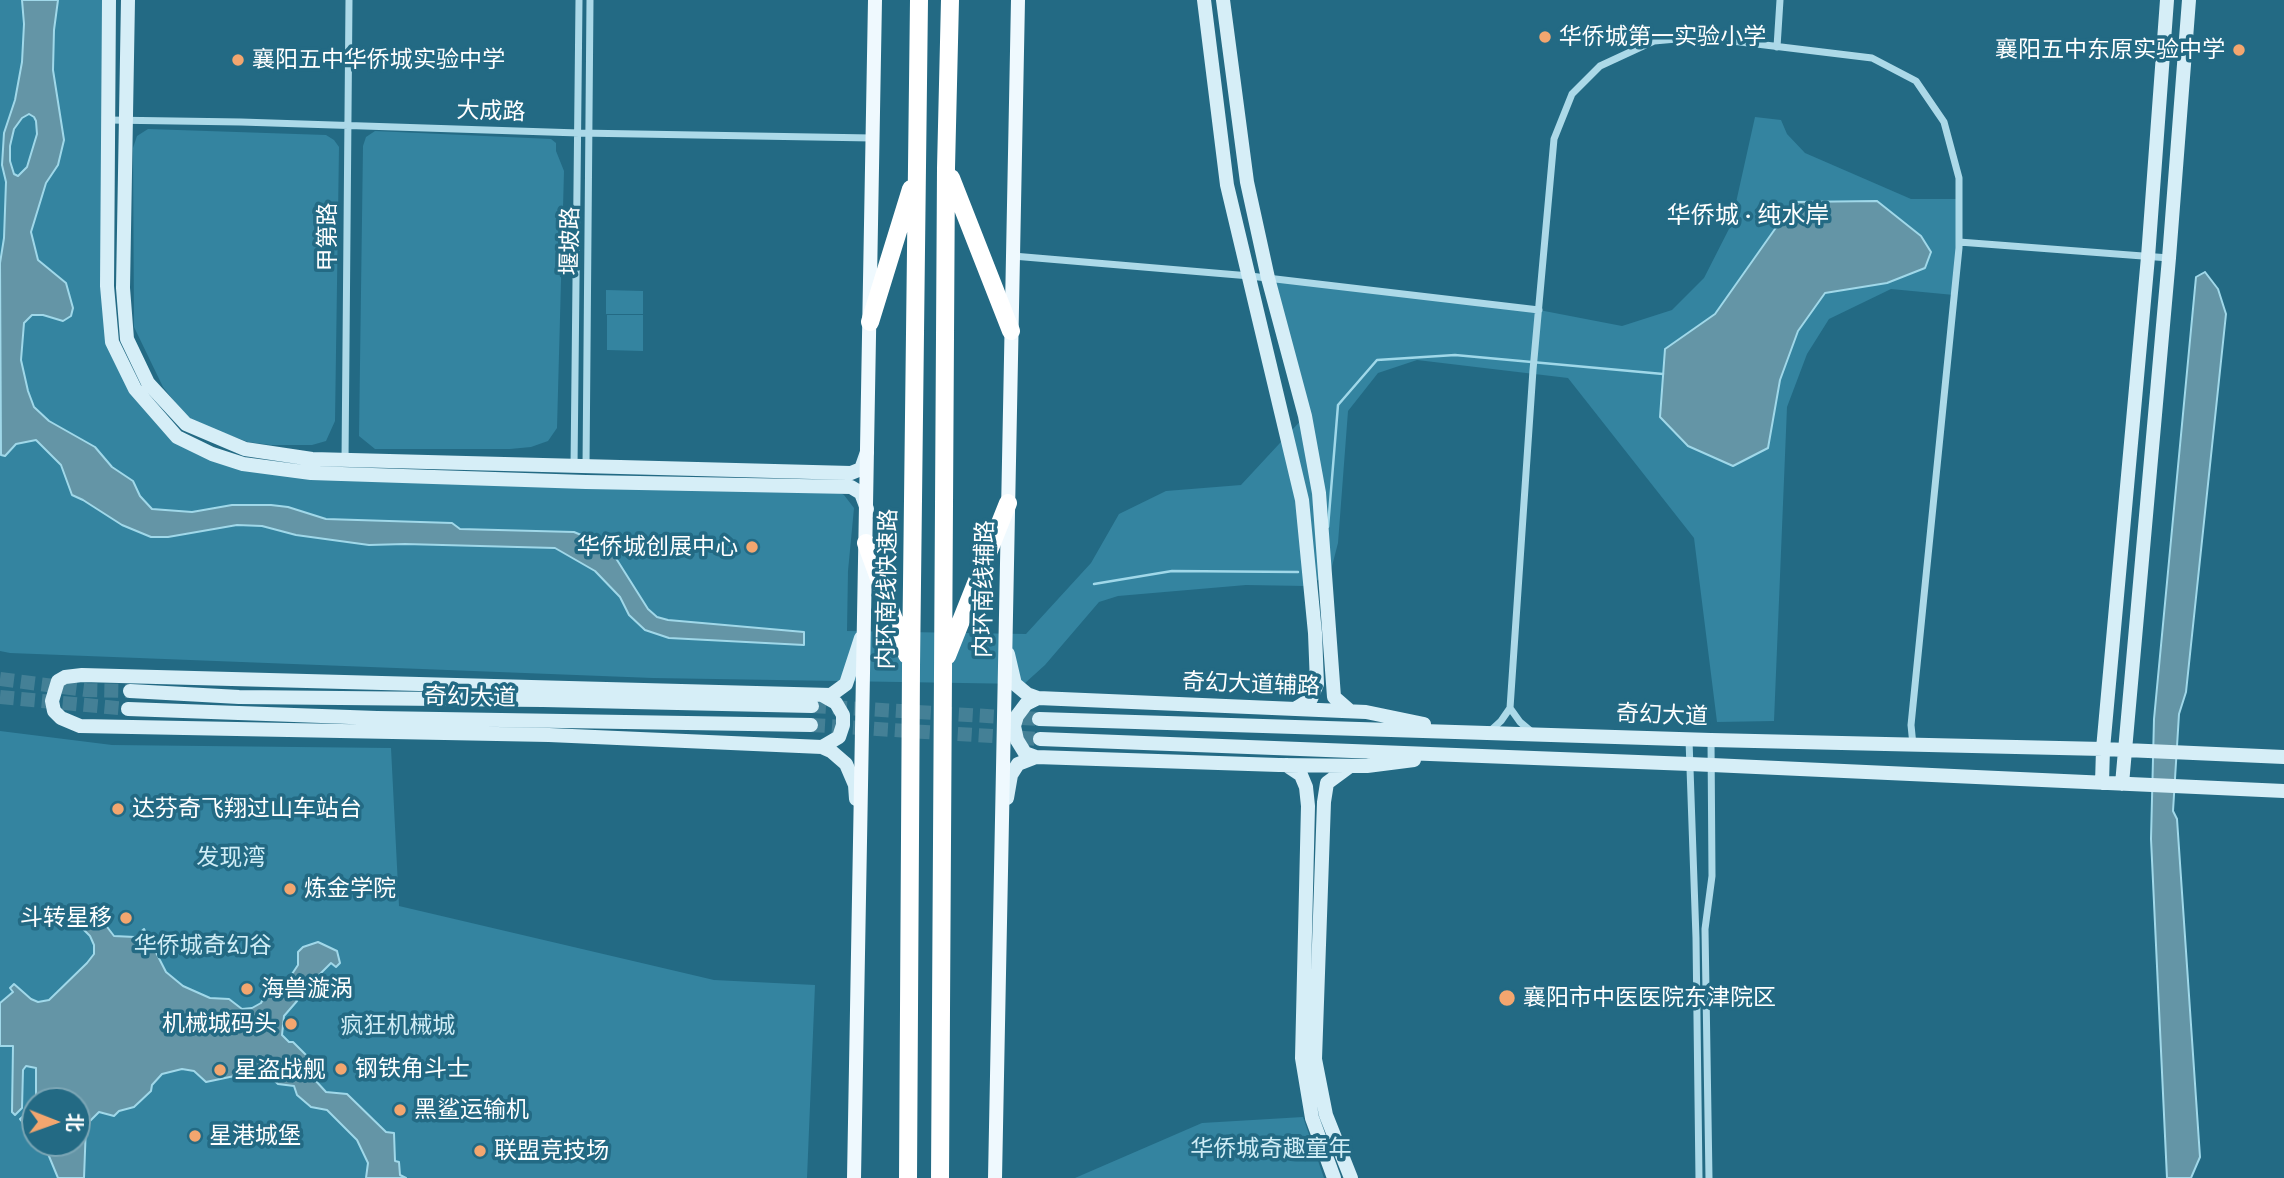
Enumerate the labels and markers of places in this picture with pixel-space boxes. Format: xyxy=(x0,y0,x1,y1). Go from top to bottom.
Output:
place label: 华侨城第一实验小学 xyxy=(1559,23,1766,51)
marker: 华侨城第一实验小学 xyxy=(1537,29,1553,45)
place label: 襄阳五中东原实验中学 xyxy=(1995,36,2225,64)
marker: 襄阳五中东原实验中学 xyxy=(2231,42,2247,58)
place label: 襄阳五中华侨城实验中学 xyxy=(252,46,505,74)
marker: 襄阳五中华侨城实验中学 xyxy=(230,52,246,68)
place label: 华侨城创展中心 xyxy=(577,533,738,561)
marker: 华侨城创展中心 xyxy=(744,539,760,555)
place label: 达芬奇飞翔过山车站台 xyxy=(132,795,362,823)
marker: 达芬奇飞翔过山车站台 xyxy=(110,801,126,817)
place label: 炼金学院 xyxy=(304,875,396,903)
marker: 炼金学院 xyxy=(282,881,298,897)
place label: 斗转星移 xyxy=(20,904,112,932)
marker: 斗转星移 xyxy=(118,910,134,926)
place label: 海兽漩涡 xyxy=(261,975,353,1003)
marker: 海兽漩涡 xyxy=(239,981,255,997)
place label: 襄阳市中医医院东津院区 xyxy=(1523,984,1776,1012)
marker: 襄阳市中医医院东津院区 xyxy=(1497,988,1517,1008)
place label: 机械城码头 xyxy=(162,1010,277,1038)
marker: 机械城码头 xyxy=(283,1016,299,1032)
place label: 钢铁角斗士 xyxy=(355,1055,470,1083)
place label: 星盗战舰 xyxy=(234,1056,326,1084)
marker: 钢铁角斗士 xyxy=(333,1061,349,1077)
marker: 星盗战舰 xyxy=(212,1062,228,1078)
place label: 黑鲨运输机 xyxy=(414,1096,529,1124)
marker: 黑鲨运输机 xyxy=(392,1102,408,1118)
place label: 星港城堡 xyxy=(209,1122,301,1150)
marker: 星港城堡 xyxy=(187,1128,203,1144)
place label: 联盟竞技场 xyxy=(494,1137,609,1165)
marker: 联盟竞技场 xyxy=(472,1143,488,1159)

